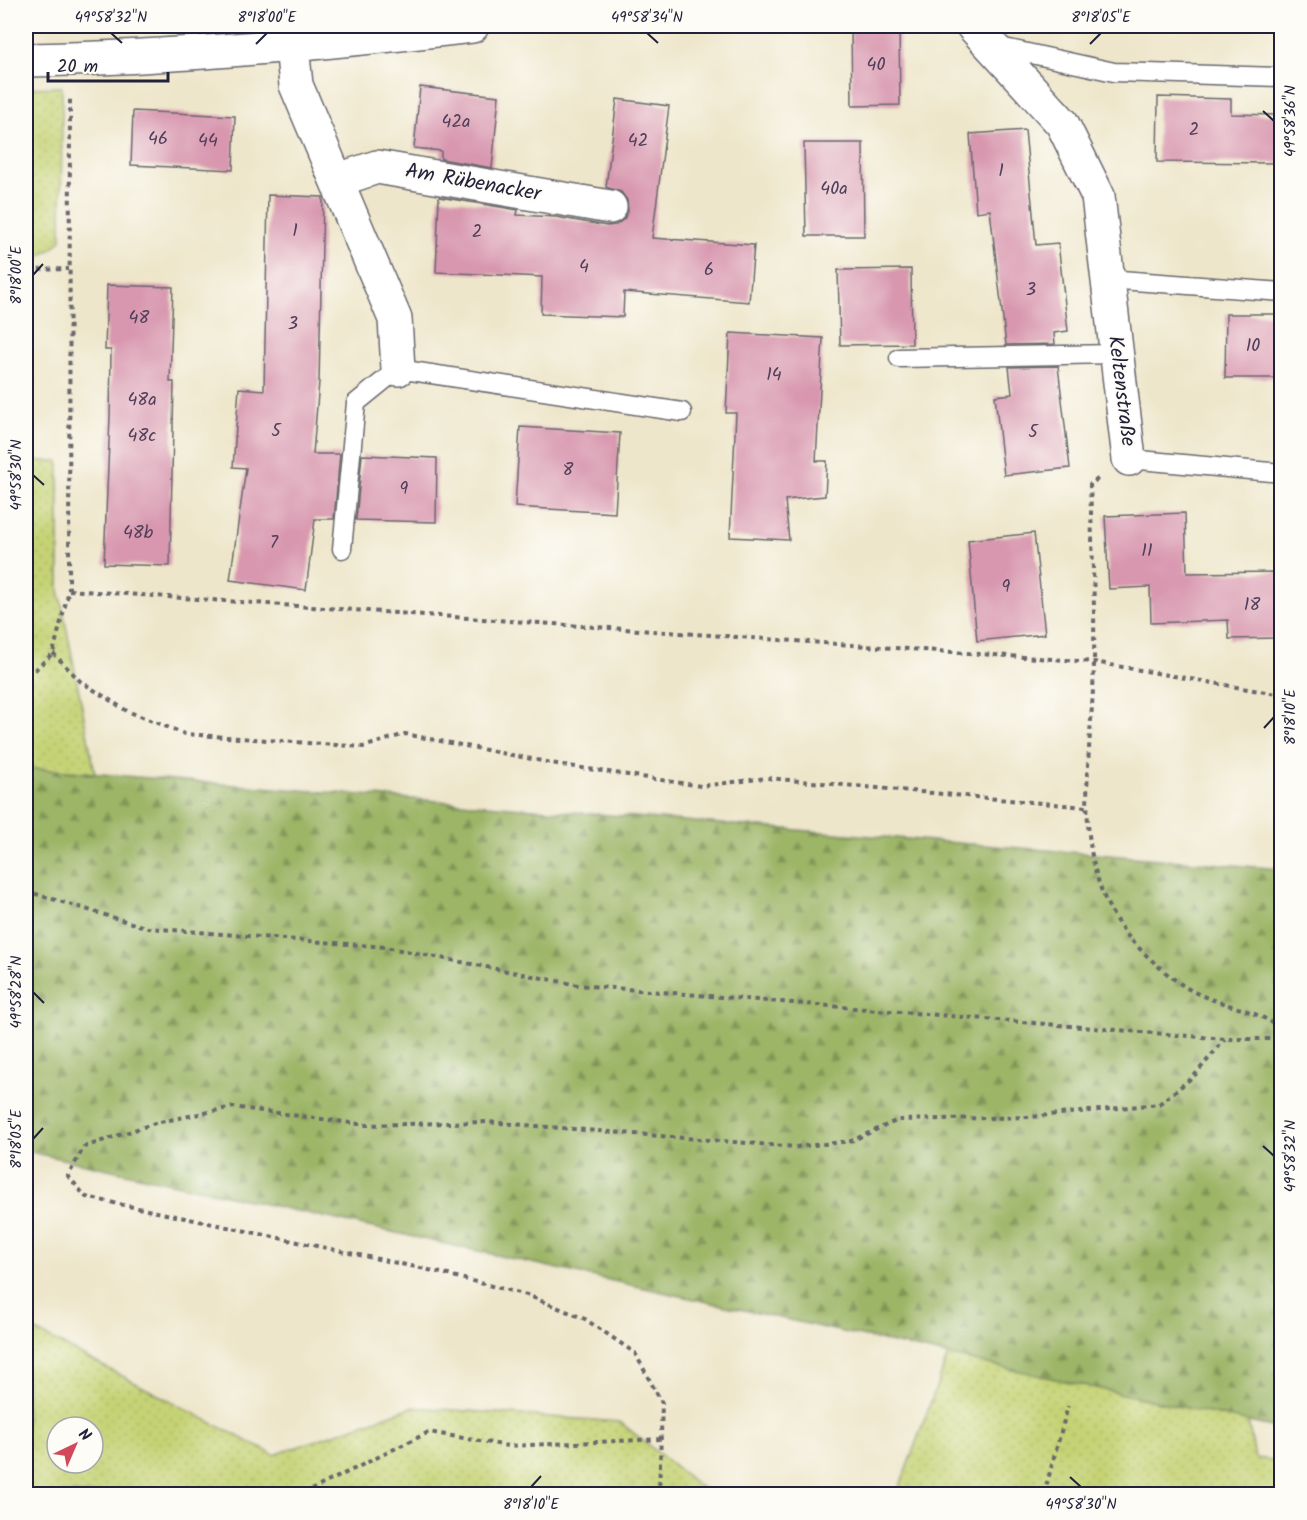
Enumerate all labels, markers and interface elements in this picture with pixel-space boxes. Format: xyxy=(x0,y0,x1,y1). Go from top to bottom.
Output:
text: 49°58'32"N xyxy=(75,6,147,30)
text: 8°18'00"E xyxy=(238,6,298,30)
text: 49°58'34"N xyxy=(611,6,683,30)
text: 8°18'05"E xyxy=(1071,6,1132,30)
scale bar xyxy=(48,45,168,83)
house number: 40 xyxy=(867,51,885,80)
text: 20 m xyxy=(57,53,98,82)
text: 49°58'36"N xyxy=(1279,85,1303,157)
house number: 42a xyxy=(442,108,470,137)
house number: 2 xyxy=(1189,116,1199,145)
house number: 46 xyxy=(148,125,168,154)
house number: 44 xyxy=(198,127,218,156)
house number: 42 xyxy=(628,127,648,156)
street label: Am Rübenacker xyxy=(403,155,545,211)
house number: 1 xyxy=(998,157,1004,186)
house number: 40a xyxy=(820,175,848,204)
house number: 1 xyxy=(292,217,298,246)
house number: 2 xyxy=(472,218,482,247)
text: 8°18'00"E xyxy=(5,244,29,304)
house number: 4 xyxy=(579,253,589,282)
house number: 6 xyxy=(704,256,714,285)
house number: 3 xyxy=(1026,276,1036,305)
house number: 48 xyxy=(129,304,150,333)
house number: 3 xyxy=(288,310,298,339)
house number: 10 xyxy=(1246,332,1260,361)
street label: Keltenstraße xyxy=(1098,334,1144,449)
house number: 14 xyxy=(766,361,782,390)
house number: 48a xyxy=(127,386,157,415)
house number: 5 xyxy=(271,417,282,446)
house number: 5 xyxy=(1028,418,1039,447)
house number: 48c xyxy=(128,422,156,451)
text: 49°58'30"N xyxy=(5,439,29,511)
house number: 8 xyxy=(563,456,574,485)
house number: 9 xyxy=(400,475,409,504)
house number: 48b xyxy=(123,519,154,548)
house number: 7 xyxy=(270,529,279,558)
house number: 11 xyxy=(1141,537,1153,566)
house number: 9 xyxy=(1002,573,1011,602)
house number: 18 xyxy=(1244,591,1260,620)
text: 8°18'10"E xyxy=(1279,688,1303,745)
text: 49°58'28"N xyxy=(5,956,29,1028)
text: 8°18'05"E xyxy=(5,1108,29,1169)
text: 49°58'32"N xyxy=(1279,1120,1303,1192)
north arrow xyxy=(45,1415,105,1475)
text: N xyxy=(72,1423,97,1448)
text: 8°18'10"E xyxy=(503,1493,560,1517)
text: 49°58'30"N xyxy=(1045,1493,1117,1517)

